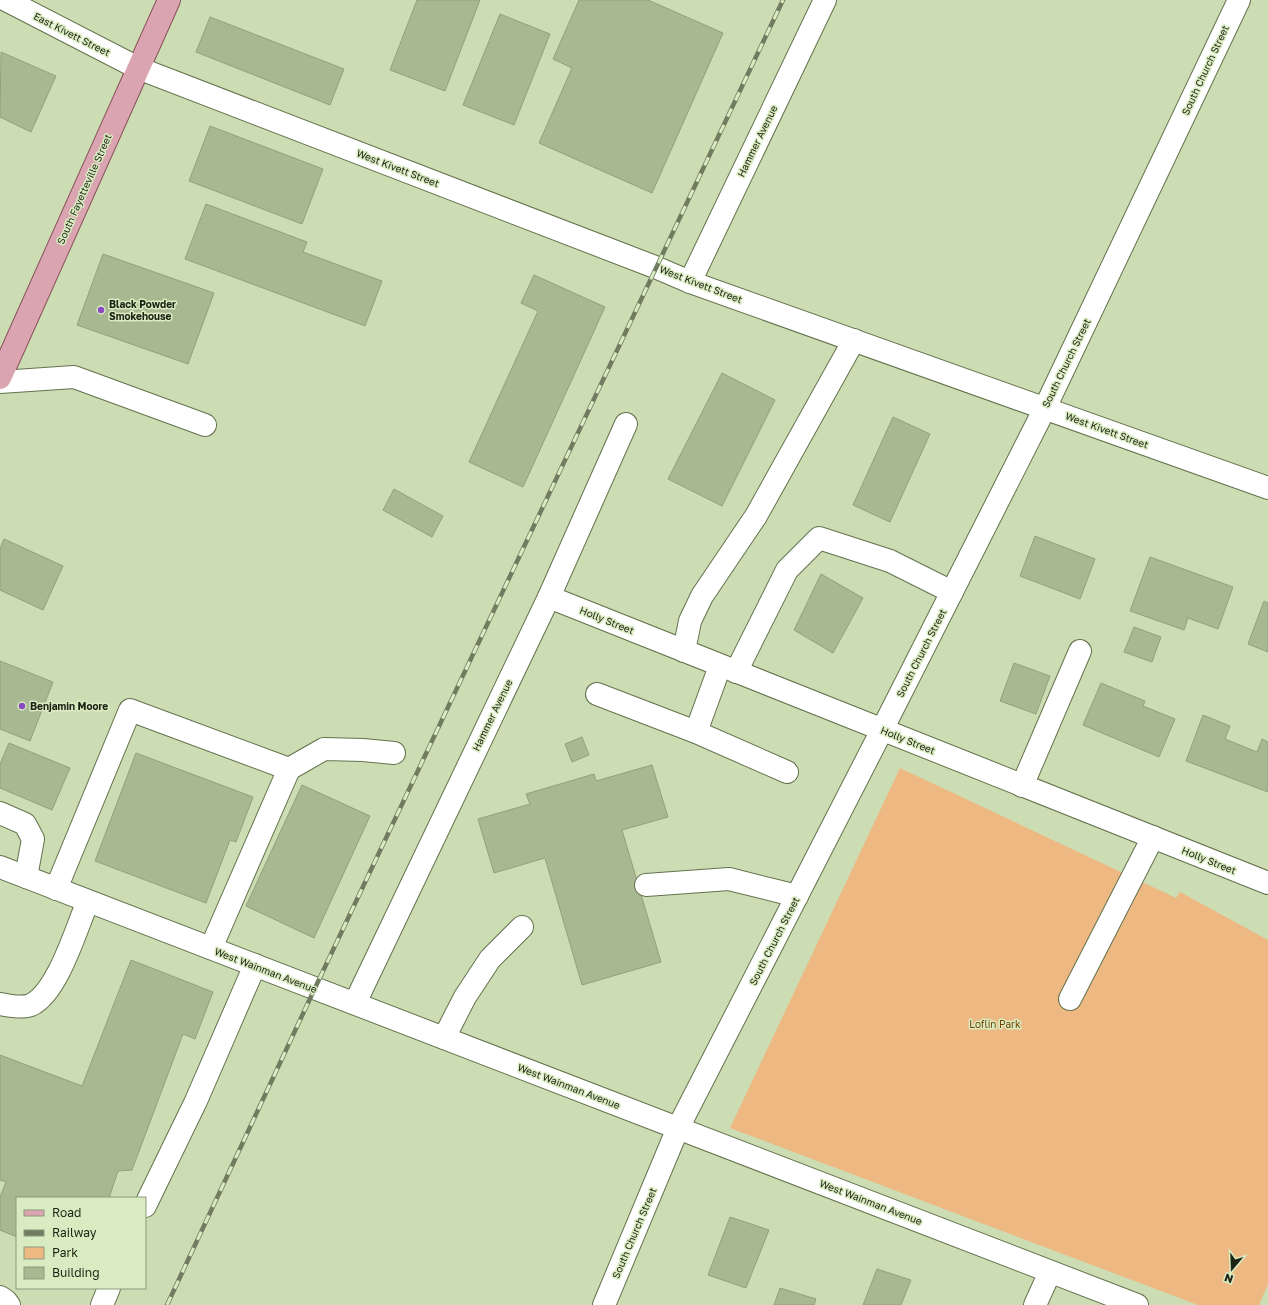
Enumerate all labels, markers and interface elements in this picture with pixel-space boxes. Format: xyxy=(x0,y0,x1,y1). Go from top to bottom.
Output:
street label: East Kivett Street xyxy=(32,10,112,58)
street label: South Church Street xyxy=(1179,23,1231,117)
street label: Hammer Avenue xyxy=(734,103,780,179)
street label: South Fayetteville Street xyxy=(54,132,114,246)
street label: West Kivett Street xyxy=(355,147,441,189)
street label: West Kivett Street xyxy=(658,263,744,305)
place label: Black Powder Smokehouse xyxy=(109,298,176,322)
marker: Black Powder Smokehouse xyxy=(96,305,106,315)
street label: South Church Street xyxy=(1039,317,1093,409)
street label: West Kivett Street xyxy=(1064,409,1150,451)
street label: Holly Street xyxy=(578,604,636,636)
street label: South Church Street xyxy=(893,607,949,699)
street label: Hammer Avenue xyxy=(469,677,515,753)
place label: Benjamin Moore xyxy=(30,700,108,712)
marker: Benjamin Moore xyxy=(17,701,27,711)
street label: Holly Street xyxy=(879,724,937,756)
street label: Holly Street xyxy=(1180,844,1238,876)
street label: South Church Street xyxy=(746,895,802,987)
street label: West Wainman Avenue xyxy=(213,945,319,995)
park label: Loflin Park xyxy=(969,1018,1021,1030)
street label: West Wainman Avenue xyxy=(516,1061,622,1111)
street label: West Wainman Avenue xyxy=(818,1177,924,1227)
street label: South Church Street xyxy=(609,1186,659,1280)
legend xyxy=(16,1197,146,1289)
text: Road xyxy=(52,1205,81,1220)
text: Railway xyxy=(52,1225,97,1240)
text: Park xyxy=(52,1245,78,1260)
north arrow xyxy=(1212,1249,1252,1289)
text: Building xyxy=(52,1265,100,1280)
text: N xyxy=(1223,1271,1235,1286)

